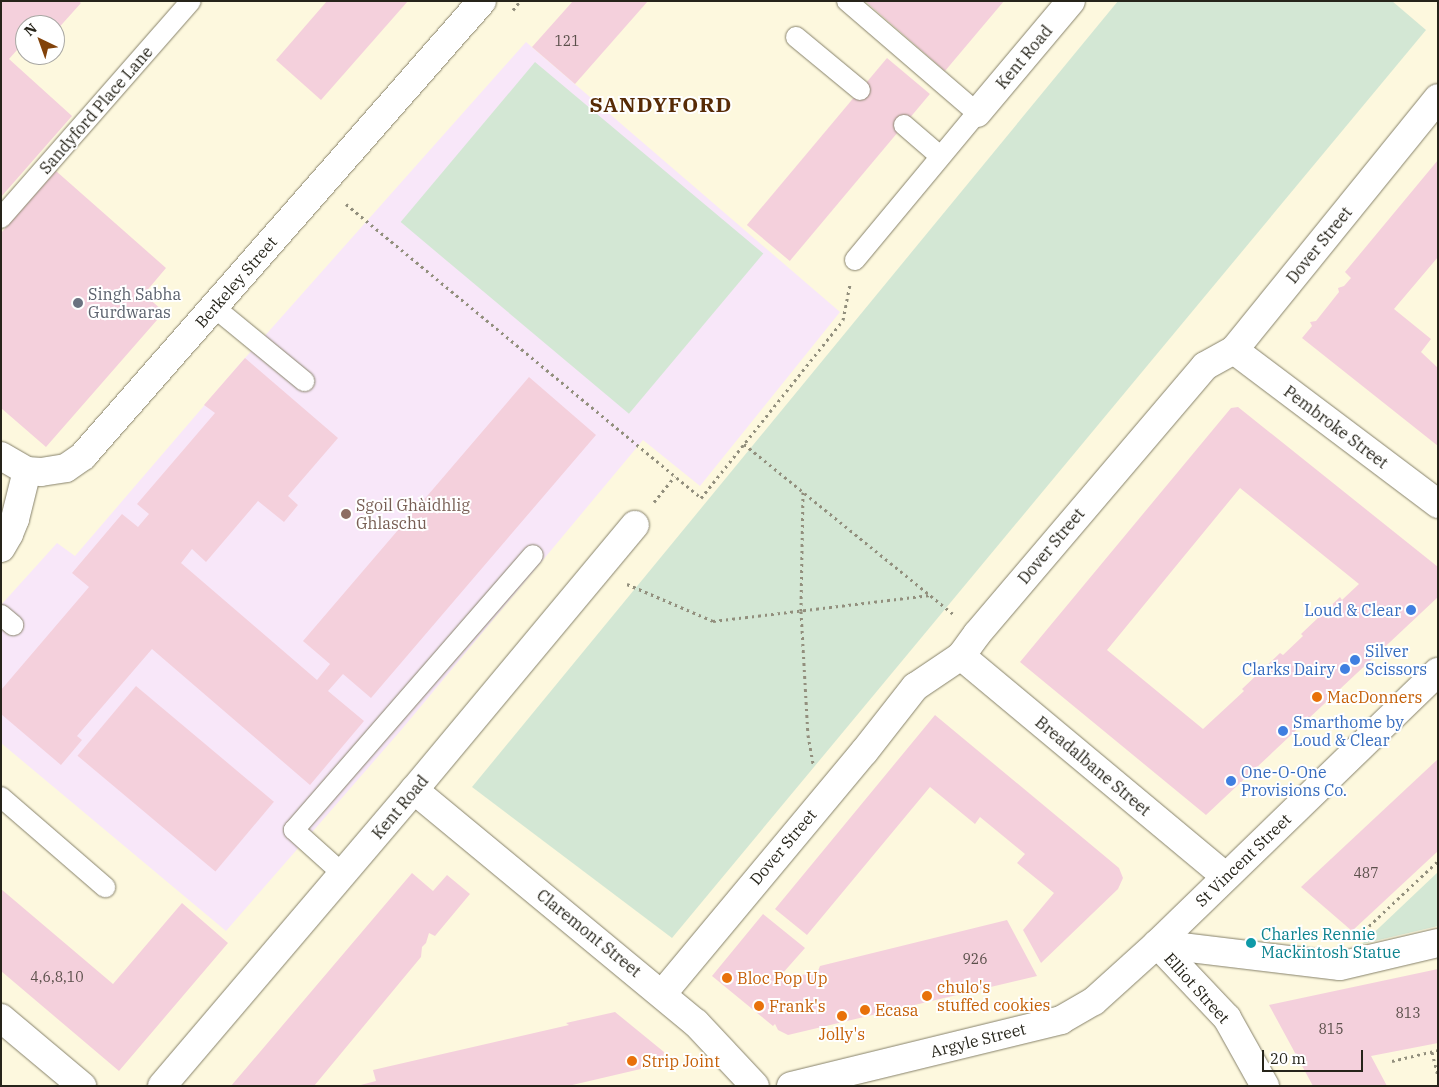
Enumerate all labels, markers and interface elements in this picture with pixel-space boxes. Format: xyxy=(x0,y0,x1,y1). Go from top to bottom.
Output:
north arrow xyxy=(15,15,65,65)
text: N xyxy=(20,19,41,40)
street label: Kent Road xyxy=(992,21,1056,93)
house number: 121 xyxy=(554,33,580,49)
street label: Sandyford Place Lane xyxy=(35,42,157,178)
district label: SANDYFORD xyxy=(588,91,734,117)
street label: Dover Street xyxy=(1282,203,1356,287)
street label: Berkeley Street xyxy=(191,232,281,332)
place label: Singh Sabha Gurdwaras xyxy=(88,284,181,322)
marker: Singh Sabha Gurdwaras xyxy=(72,297,84,309)
street label: Pembroke Street xyxy=(1280,382,1392,472)
place label: Sgoil Ghàidhlig Ghlaschu xyxy=(356,495,470,533)
street label: Dover Street xyxy=(1014,504,1088,588)
marker: Sgoil Ghàidhlig Ghlaschu xyxy=(340,508,352,520)
place label: Loud & Clear xyxy=(1304,600,1401,620)
marker: Loud & Clear xyxy=(1405,604,1417,616)
place label: Silver Scissors xyxy=(1365,641,1427,679)
marker: Silver Scissors xyxy=(1349,654,1361,666)
place label: Clarks Dairy xyxy=(1242,659,1335,679)
marker: Clarks Dairy xyxy=(1339,663,1351,675)
place label: MacDonners xyxy=(1327,687,1422,707)
marker: MacDonners xyxy=(1311,691,1323,703)
street label: Breadalbane Street xyxy=(1031,712,1155,820)
place label: Smarthome by Loud & Clear xyxy=(1293,712,1404,750)
marker: Smarthome by Loud & Clear xyxy=(1277,725,1289,737)
place label: One-O-One Provisions Co. xyxy=(1241,762,1347,800)
street label: Kent Road xyxy=(368,771,432,843)
marker: One-O-One Provisions Co. xyxy=(1225,775,1237,787)
street label: Dover Street xyxy=(746,805,820,889)
street label: St Vincent Street xyxy=(1191,809,1295,911)
house number: 487 xyxy=(1353,865,1379,881)
street label: Claremont Street xyxy=(533,885,645,981)
place label: Charles Rennie Mackintosh Statue xyxy=(1261,924,1400,962)
marker: Charles Rennie Mackintosh Statue xyxy=(1245,937,1257,949)
street label: Elliot Street xyxy=(1160,949,1234,1027)
house number: 926 xyxy=(962,951,988,967)
place label: Bloc Pop Up xyxy=(737,968,827,988)
house number: 4,6,8,10 xyxy=(30,969,84,985)
marker: Bloc Pop Up xyxy=(721,972,733,984)
place label: chulo's stuffed cookies xyxy=(937,977,1050,1015)
marker: chulo's stuffed cookies xyxy=(921,990,933,1002)
place label: Frank's xyxy=(769,996,826,1016)
marker: Frank's xyxy=(753,1000,765,1012)
place label: Ecasa xyxy=(875,1000,919,1020)
marker: Ecasa xyxy=(859,1004,871,1016)
house number: 813 xyxy=(1395,1005,1421,1021)
marker: Jolly's xyxy=(836,1010,848,1022)
street label: Argyle Street xyxy=(928,1019,1028,1061)
house number: 815 xyxy=(1318,1021,1344,1037)
place label: Jolly's xyxy=(819,1024,865,1044)
scale bar xyxy=(1264,1040,1365,1072)
text: 20 m xyxy=(1270,1049,1306,1068)
place label: Strip Joint xyxy=(642,1051,720,1071)
marker: Strip Joint xyxy=(626,1055,638,1067)

